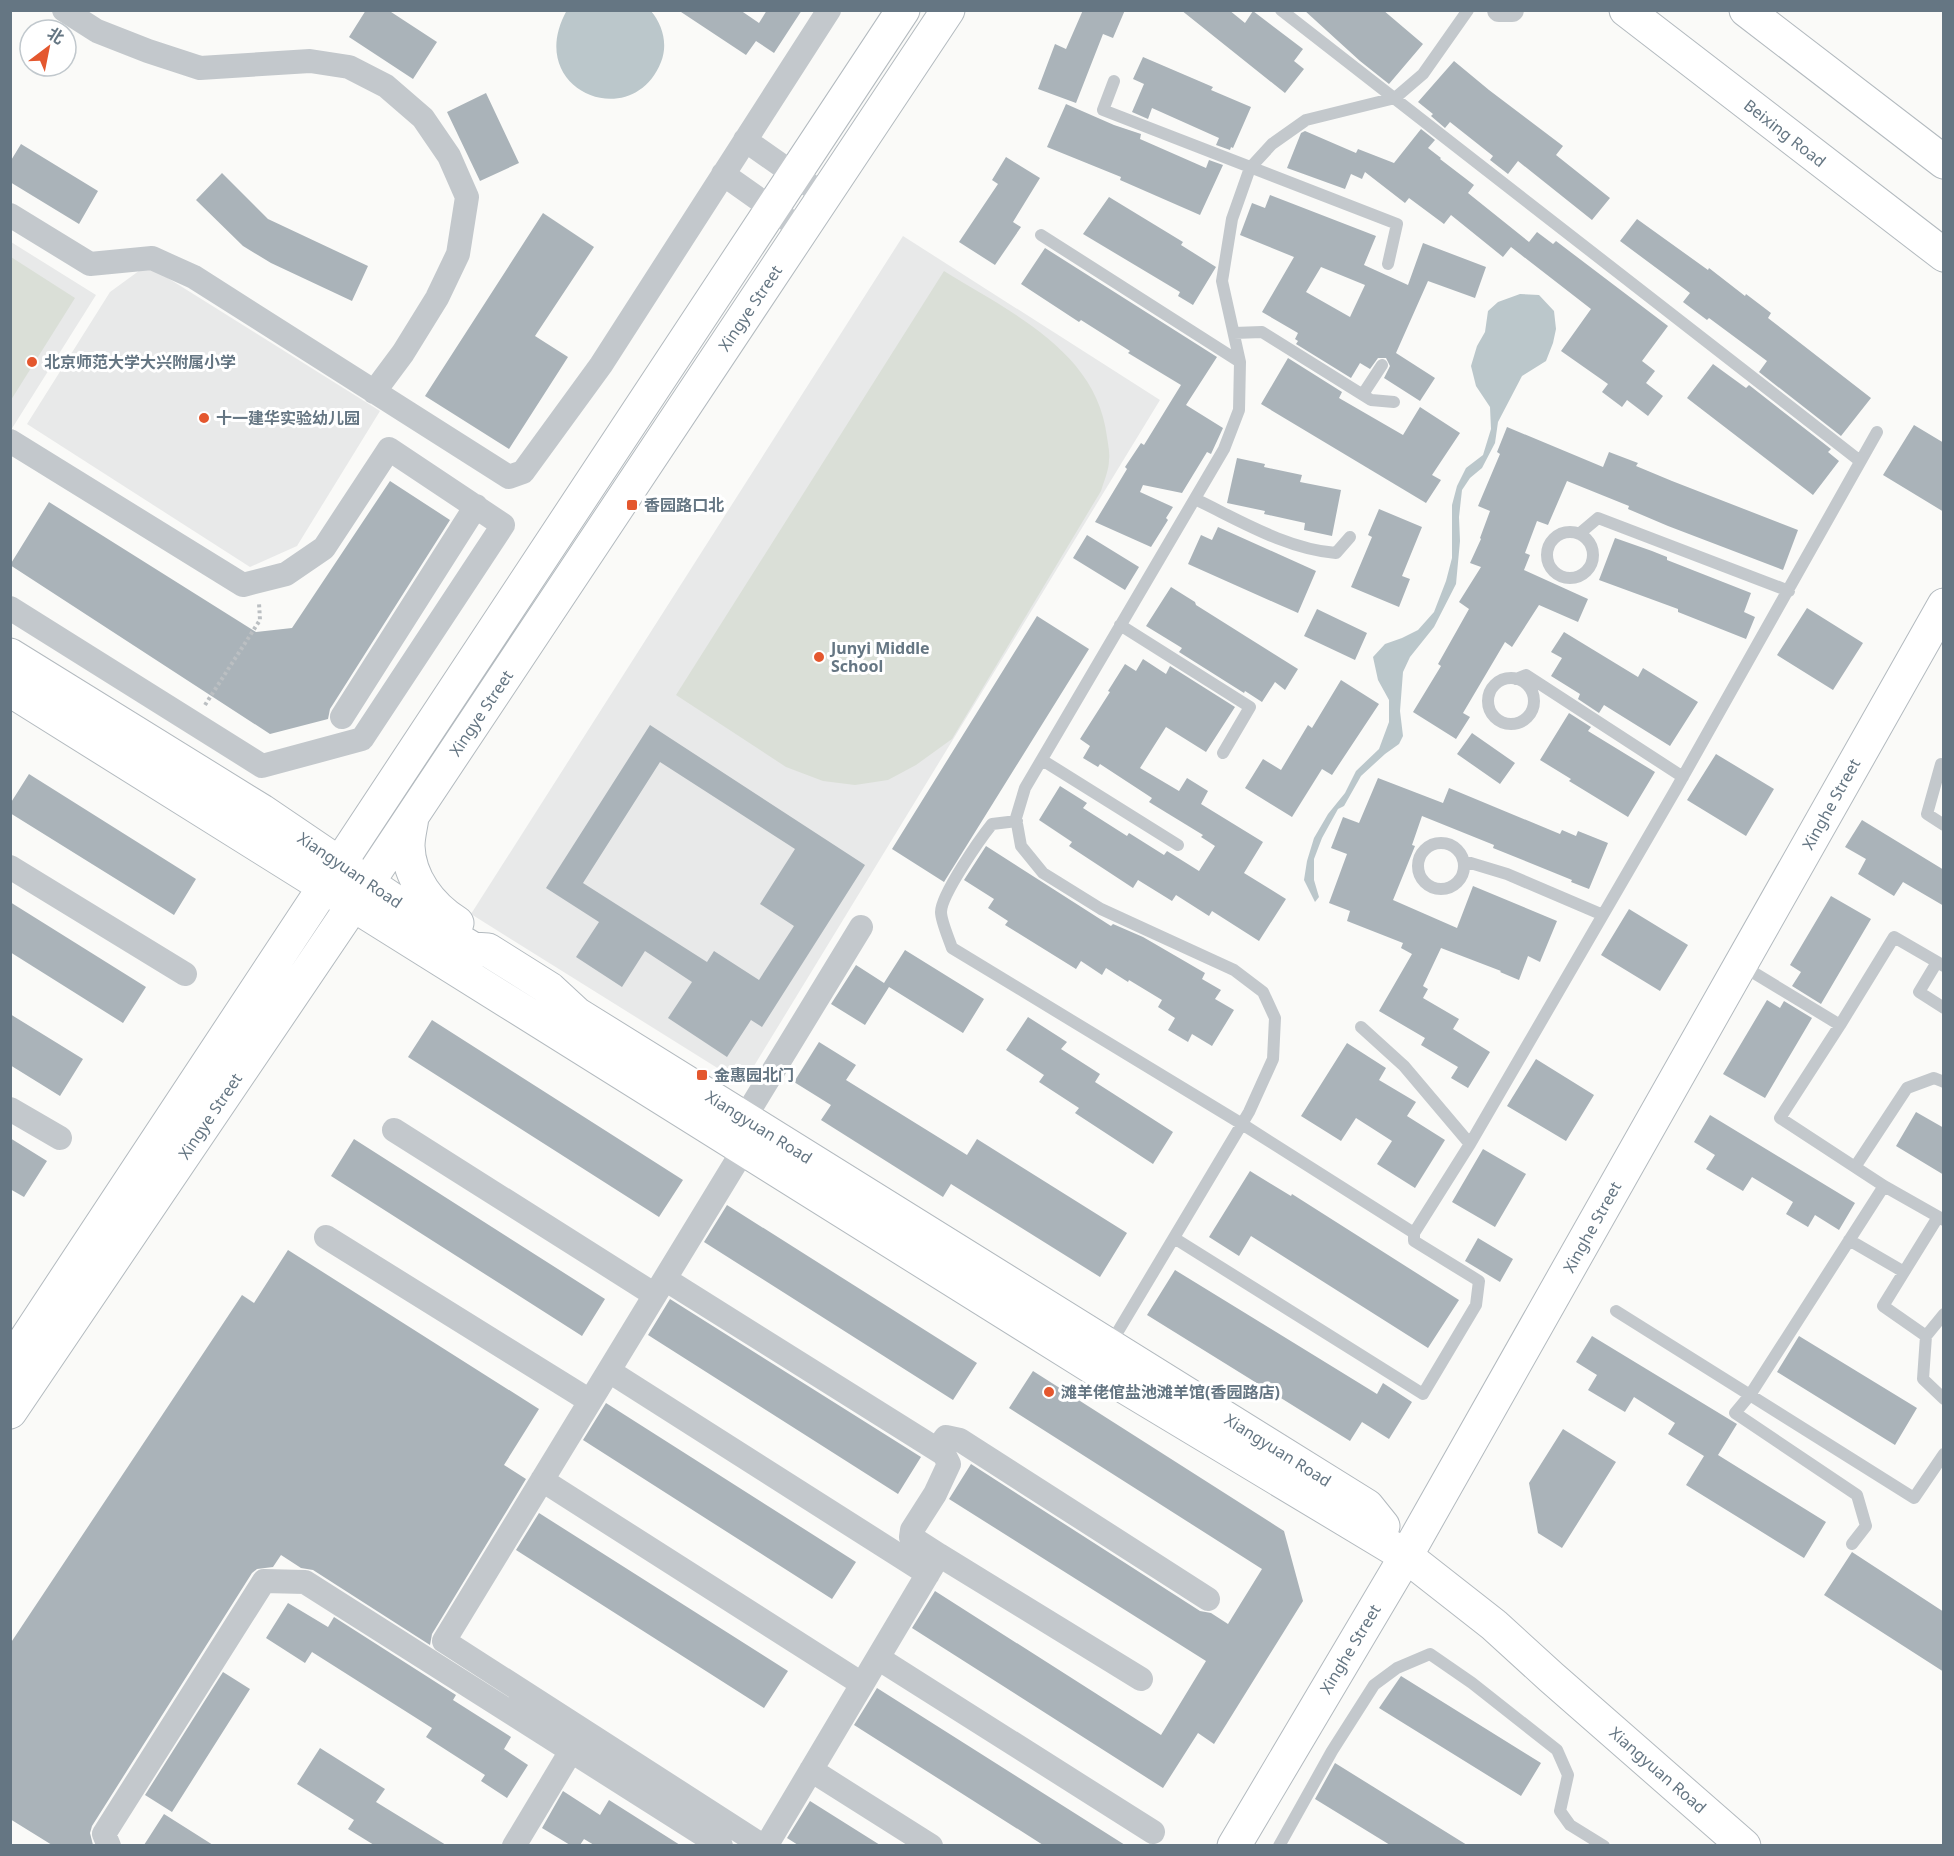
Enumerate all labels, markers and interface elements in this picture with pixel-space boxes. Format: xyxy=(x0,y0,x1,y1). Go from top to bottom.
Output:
north arrow xyxy=(18,18,78,78)
text: 北 xyxy=(43,22,69,49)
street label: Beixing Road xyxy=(1739,94,1831,172)
street label: Xingye Street xyxy=(713,261,787,355)
place label: 北京师范大学大兴附属小学 xyxy=(44,351,236,373)
marker: 北京师范大学大兴附属小学 xyxy=(25,355,39,369)
place label: 十一建华实验幼儿园 xyxy=(216,407,360,429)
marker: 十一建华实验幼儿园 xyxy=(197,411,211,425)
place label: 香园路口北 xyxy=(644,494,724,516)
marker: 香园路口北 xyxy=(625,498,639,512)
place label: Junyi Middle School xyxy=(829,637,930,677)
marker: Junyi Middle School xyxy=(812,650,826,664)
street label: Xingye Street xyxy=(444,666,518,760)
street label: Xinghe Street xyxy=(1797,754,1865,853)
street label: Xiangyuan Road xyxy=(293,827,407,913)
place label: 金惠园北门 xyxy=(714,1064,794,1086)
marker: 金惠园北门 xyxy=(695,1068,709,1082)
street label: Xingye Street xyxy=(173,1069,247,1163)
street label: Xiangyuan Road xyxy=(702,1085,816,1169)
street label: Xinghe Street xyxy=(1558,1177,1626,1276)
place label: 滩羊佬倌盐池滩羊馆(香园路店) xyxy=(1061,1381,1280,1403)
marker: 滩羊佬倌盐池滩羊馆(香园路店) xyxy=(1042,1385,1056,1399)
street label: Xiangyuan Road xyxy=(1221,1408,1335,1492)
street label: Xinghe Street xyxy=(1315,1600,1386,1698)
street label: Xiangyuan Road xyxy=(1605,1722,1711,1818)

